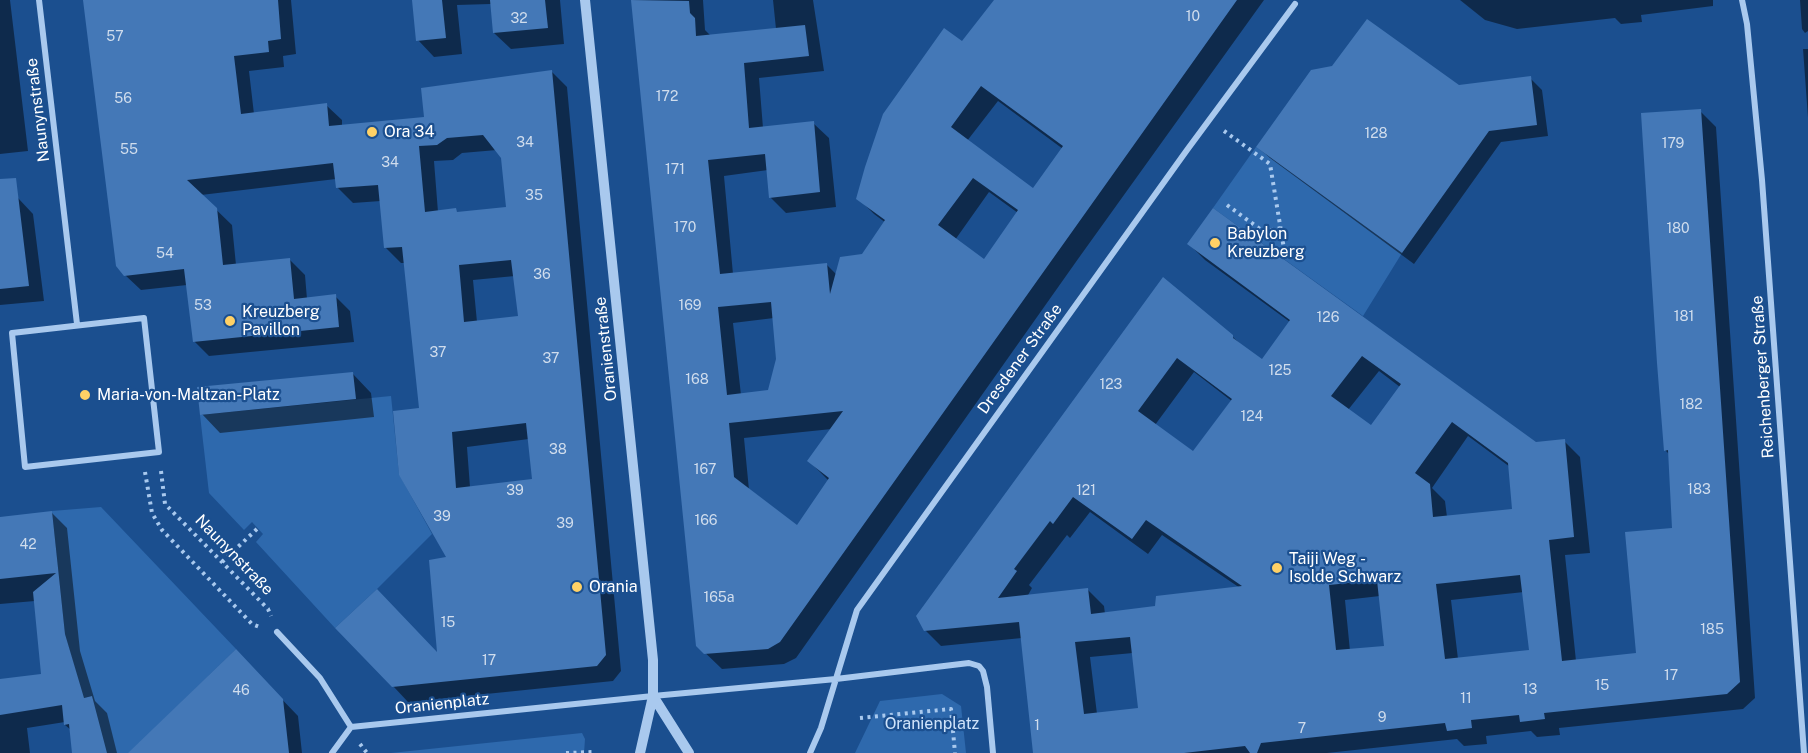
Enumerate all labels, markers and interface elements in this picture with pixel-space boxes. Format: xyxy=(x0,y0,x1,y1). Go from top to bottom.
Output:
house number: 10 xyxy=(1186,9,1200,25)
house number: 32 xyxy=(510,11,528,27)
house number: 57 xyxy=(106,29,124,45)
street label: Naunynstraße xyxy=(22,57,54,163)
house number: 172 xyxy=(656,89,678,105)
house number: 56 xyxy=(114,91,132,107)
place label: Ora 34 xyxy=(384,122,434,142)
marker: Ora 34 xyxy=(365,125,379,139)
house number: 128 xyxy=(1364,126,1388,142)
house number: 34 xyxy=(516,135,534,151)
house number: 179 xyxy=(1662,136,1684,152)
house number: 55 xyxy=(120,142,138,158)
house number: 34 xyxy=(381,155,399,171)
house number: 171 xyxy=(665,162,685,178)
house number: 35 xyxy=(525,188,543,204)
house number: 170 xyxy=(674,220,696,236)
house number: 180 xyxy=(1666,221,1690,237)
place label: Babylon Kreuzberg xyxy=(1227,224,1305,262)
marker: Babylon Kreuzberg xyxy=(1208,236,1222,250)
house number: 54 xyxy=(156,246,174,262)
house number: 36 xyxy=(533,267,551,283)
street label: Reichenberger Straße xyxy=(1748,295,1778,459)
street label: Oranienstraße xyxy=(591,296,621,402)
house number: 53 xyxy=(194,298,212,314)
house number: 169 xyxy=(678,298,702,314)
street label: Dresdener Straße xyxy=(974,300,1066,418)
place label: Kreuzberg Pavillon xyxy=(242,302,320,340)
house number: 181 xyxy=(1674,309,1694,325)
house number: 126 xyxy=(1317,310,1339,326)
marker: Kreuzberg Pavillon xyxy=(223,314,237,328)
house number: 37 xyxy=(430,345,446,361)
house number: 37 xyxy=(543,351,559,367)
house number: 125 xyxy=(1268,363,1292,379)
house number: 168 xyxy=(685,372,709,388)
house number: 123 xyxy=(1100,377,1122,393)
place label: Maria-von-Maltzan-Platz xyxy=(97,385,280,405)
marker: Maria-von-Maltzan-Platz xyxy=(78,388,92,402)
house number: 182 xyxy=(1679,397,1703,413)
house number: 124 xyxy=(1241,409,1263,425)
house number: 38 xyxy=(549,442,567,458)
house number: 167 xyxy=(694,462,716,478)
house number: 183 xyxy=(1687,482,1711,498)
house number: 39 xyxy=(506,483,524,499)
house number: 121 xyxy=(1076,483,1096,499)
house number: 39 xyxy=(433,509,451,525)
street label: Naunynstraße xyxy=(191,511,277,599)
house number: 166 xyxy=(694,513,718,529)
house number: 39 xyxy=(556,516,574,532)
house number: 42 xyxy=(19,537,37,553)
place label: Taiji Weg - Isolde Schwarz xyxy=(1289,549,1401,587)
marker: Taiji Weg - Isolde Schwarz xyxy=(1270,561,1284,575)
place label: Orania xyxy=(589,577,637,597)
marker: Orania xyxy=(570,580,584,594)
house number: 165a xyxy=(703,590,735,606)
house number: 15 xyxy=(441,615,455,631)
house number: 185 xyxy=(1700,622,1724,638)
house number: 17 xyxy=(482,653,496,669)
house number: 17 xyxy=(1664,668,1678,684)
house number: 15 xyxy=(1595,678,1609,694)
house number: 13 xyxy=(1523,682,1537,698)
house number: 46 xyxy=(232,683,250,699)
street label: Oranienplatz xyxy=(394,690,490,718)
house number: 11 xyxy=(1460,691,1472,707)
house number: 9 xyxy=(1378,710,1386,726)
park label: Oranienplatz xyxy=(885,714,979,734)
house number: 1 xyxy=(1034,718,1040,734)
house number: 7 xyxy=(1298,721,1306,737)

